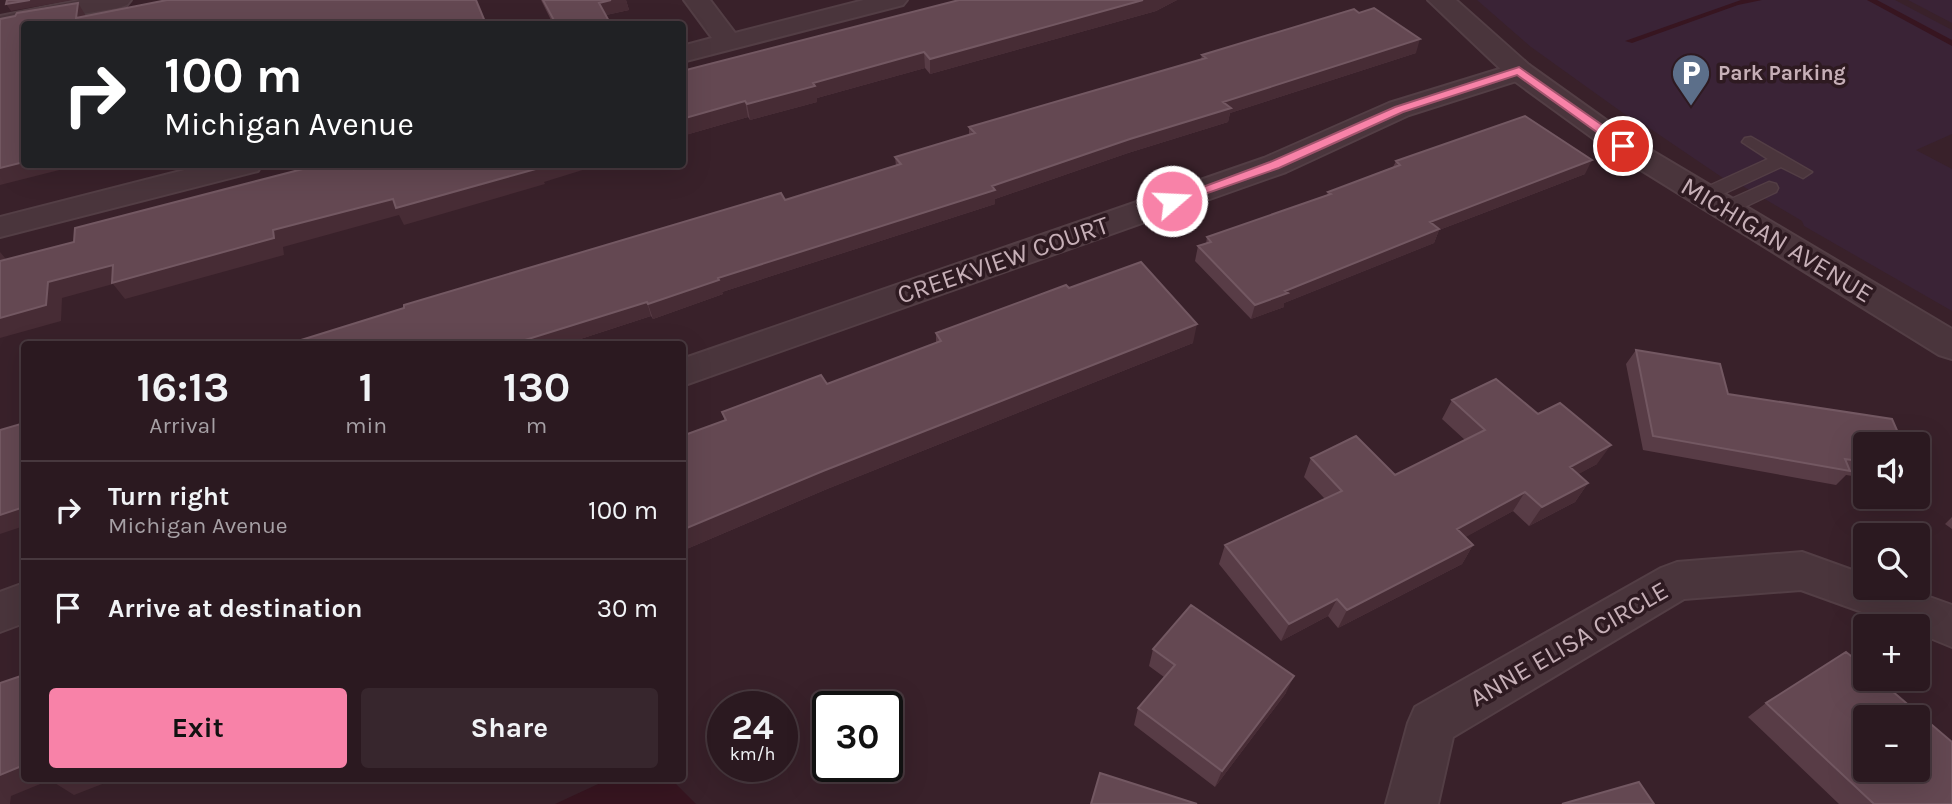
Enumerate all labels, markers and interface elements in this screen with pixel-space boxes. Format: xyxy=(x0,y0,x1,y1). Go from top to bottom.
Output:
text: 100 m xyxy=(164,47,302,104)
icon: right xyxy=(49,49,140,140)
parking icon: Park Parking xyxy=(1670,52,1712,107)
place label: Park Parking xyxy=(1718,61,1846,85)
text: Michigan Avenue xyxy=(164,106,414,143)
pin xyxy=(1593,116,1653,176)
icon: arrive xyxy=(1604,127,1642,165)
position arrow xyxy=(1135,164,1209,238)
street label: MICHIGAN AVENUE xyxy=(1675,170,1879,310)
street label: CREEKVIEW COURT xyxy=(893,209,1113,311)
text: 16:13 xyxy=(137,362,229,412)
text: 1 xyxy=(359,362,374,412)
text: 130 xyxy=(503,362,570,412)
text: Arrival xyxy=(149,412,217,439)
text: min xyxy=(345,412,387,439)
text: m xyxy=(526,412,547,439)
map controls xyxy=(1853,432,1930,782)
button: sound xyxy=(1853,432,1930,509)
text: Turn right xyxy=(108,481,229,512)
icon: right xyxy=(49,491,87,529)
text: 100 m xyxy=(588,495,658,526)
text: Michigan Avenue xyxy=(108,512,288,539)
button: search xyxy=(1853,523,1930,600)
street label: ANNE ELISA CIRCLE xyxy=(1464,575,1674,713)
icon: arrive xyxy=(49,589,87,627)
text: Arrive at destination xyxy=(108,593,362,624)
text: 30 m xyxy=(597,593,658,624)
button: + xyxy=(1853,614,1930,691)
button: Exit xyxy=(49,688,347,768)
button: Share xyxy=(361,688,658,768)
speed limit sign: 30 xyxy=(812,691,903,782)
button: − xyxy=(1853,705,1930,782)
text: 24 xyxy=(732,707,774,748)
text: km/h xyxy=(730,743,775,765)

